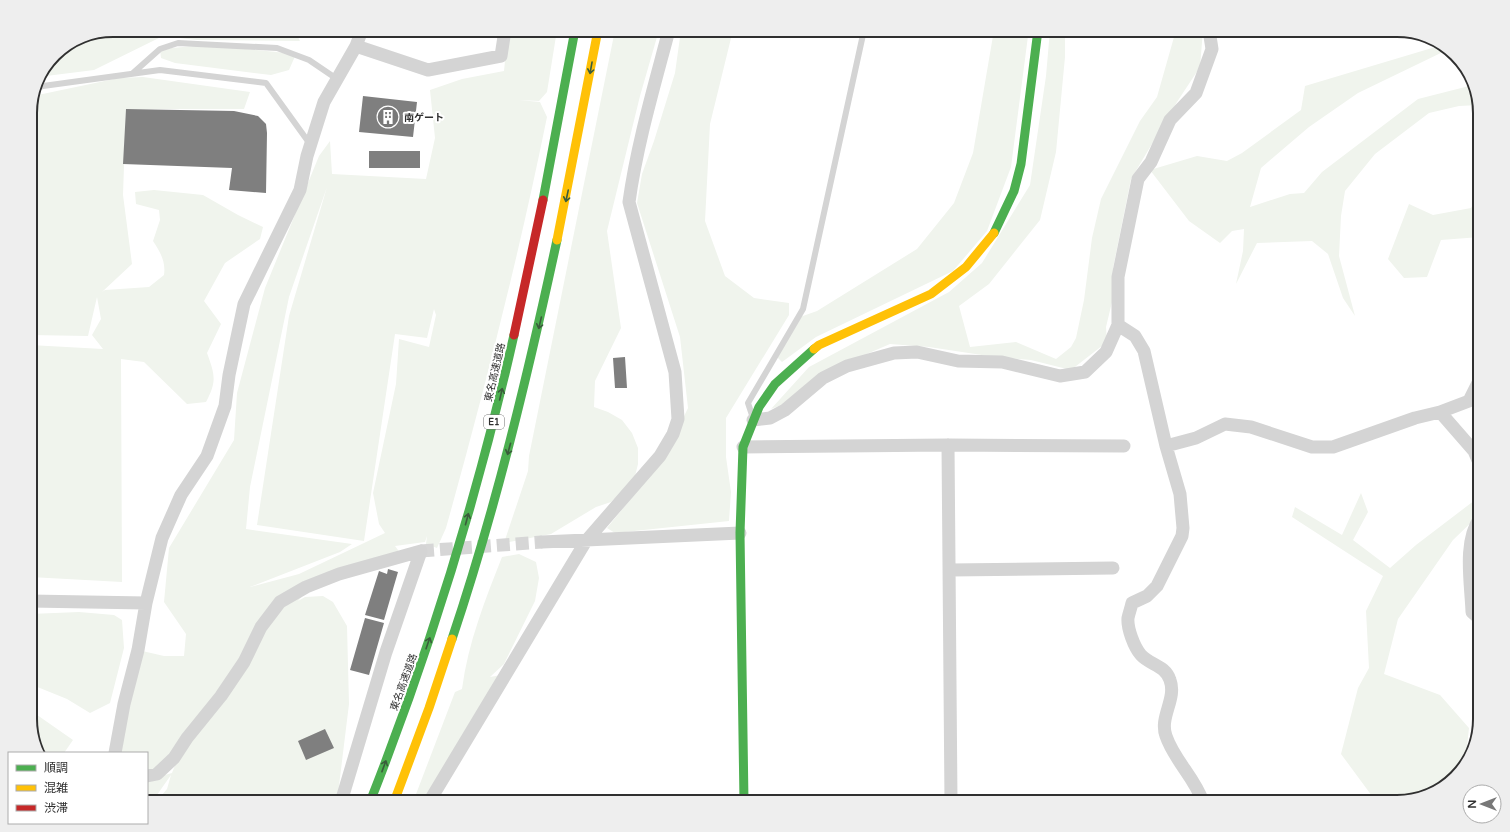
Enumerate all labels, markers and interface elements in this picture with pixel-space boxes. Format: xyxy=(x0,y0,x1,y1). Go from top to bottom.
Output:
one-way arrow xyxy=(587,61,595,74)
building icon: 南ゲート xyxy=(375,104,401,130)
place label: 南ゲート xyxy=(404,112,444,124)
one-way arrow xyxy=(563,189,571,202)
one-way arrow xyxy=(536,316,543,329)
street label: 東名高速道路 xyxy=(482,342,508,403)
one-way arrow xyxy=(497,387,505,400)
road number: E1 xyxy=(484,415,504,429)
one-way arrow xyxy=(505,443,512,456)
one-way arrow xyxy=(464,513,471,526)
one-way arrow xyxy=(425,638,433,650)
street label: 東名高速道路 xyxy=(388,652,420,713)
legend xyxy=(8,752,148,824)
one-way arrow xyxy=(381,760,389,772)
text: 順調 xyxy=(44,761,68,775)
text: 混雑 xyxy=(44,781,68,795)
north arrow xyxy=(1462,784,1502,824)
text: N xyxy=(1466,800,1479,808)
text: 渋滞 xyxy=(44,801,68,815)

